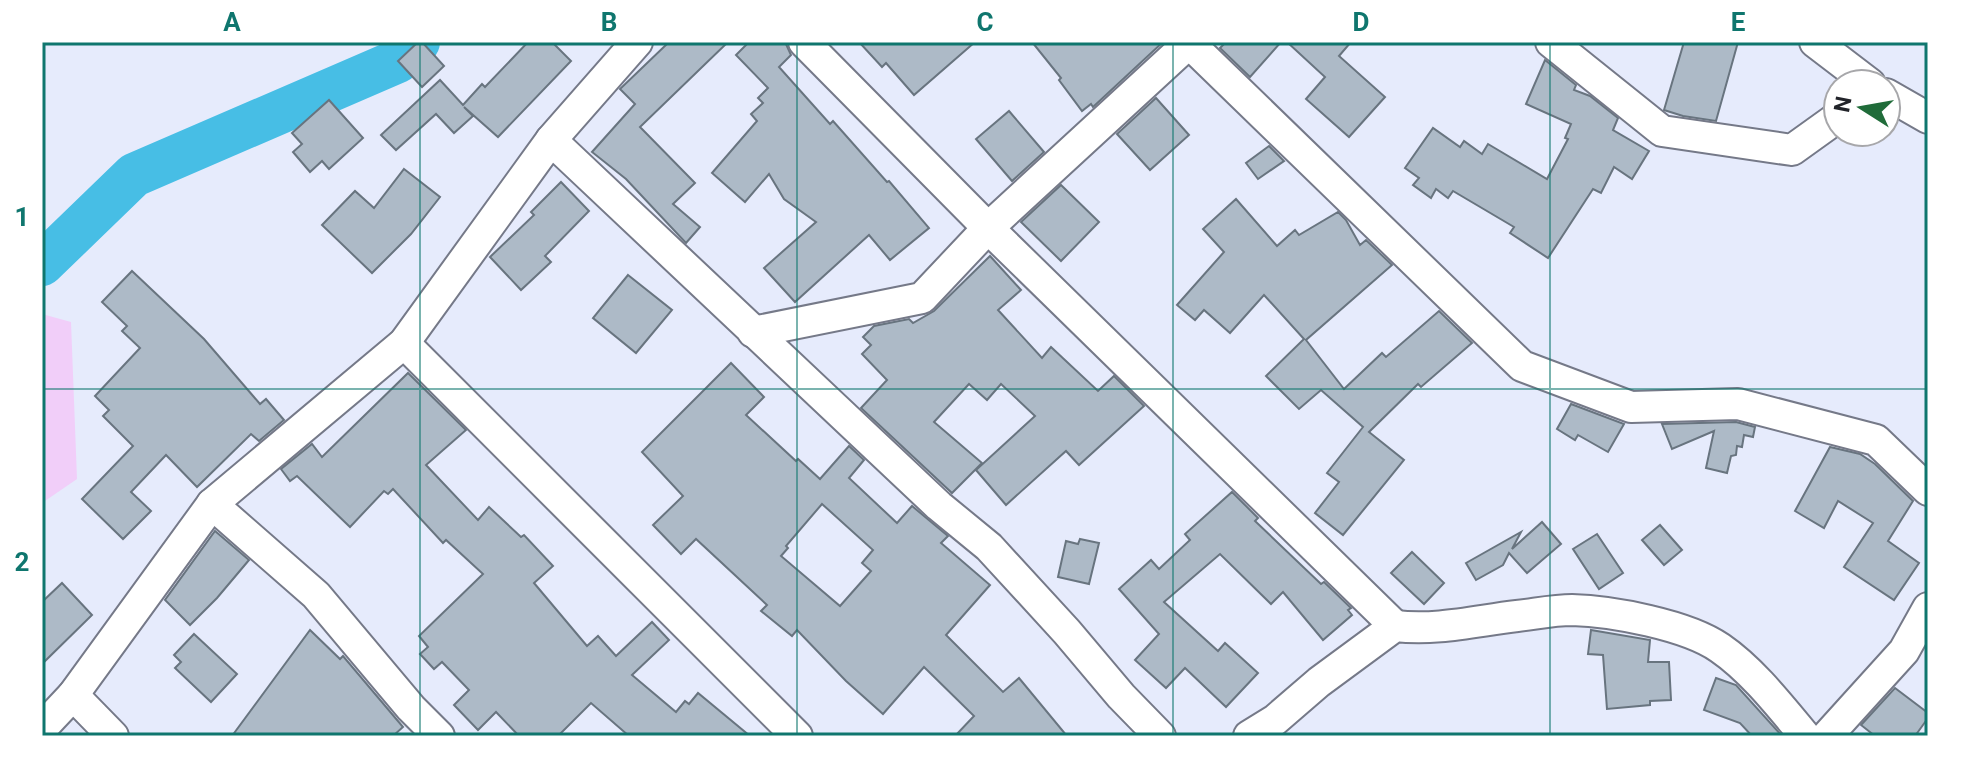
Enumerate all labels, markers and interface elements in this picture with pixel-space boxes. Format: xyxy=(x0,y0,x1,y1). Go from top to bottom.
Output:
text: A xyxy=(223,7,241,37)
text: B xyxy=(601,7,617,37)
text: C xyxy=(976,7,994,37)
text: D xyxy=(1353,7,1369,37)
text: E xyxy=(1731,7,1746,37)
north arrow xyxy=(1822,68,1902,148)
text: N xyxy=(1829,94,1857,114)
text: 1 xyxy=(15,202,29,232)
text: 2 xyxy=(15,547,29,577)

